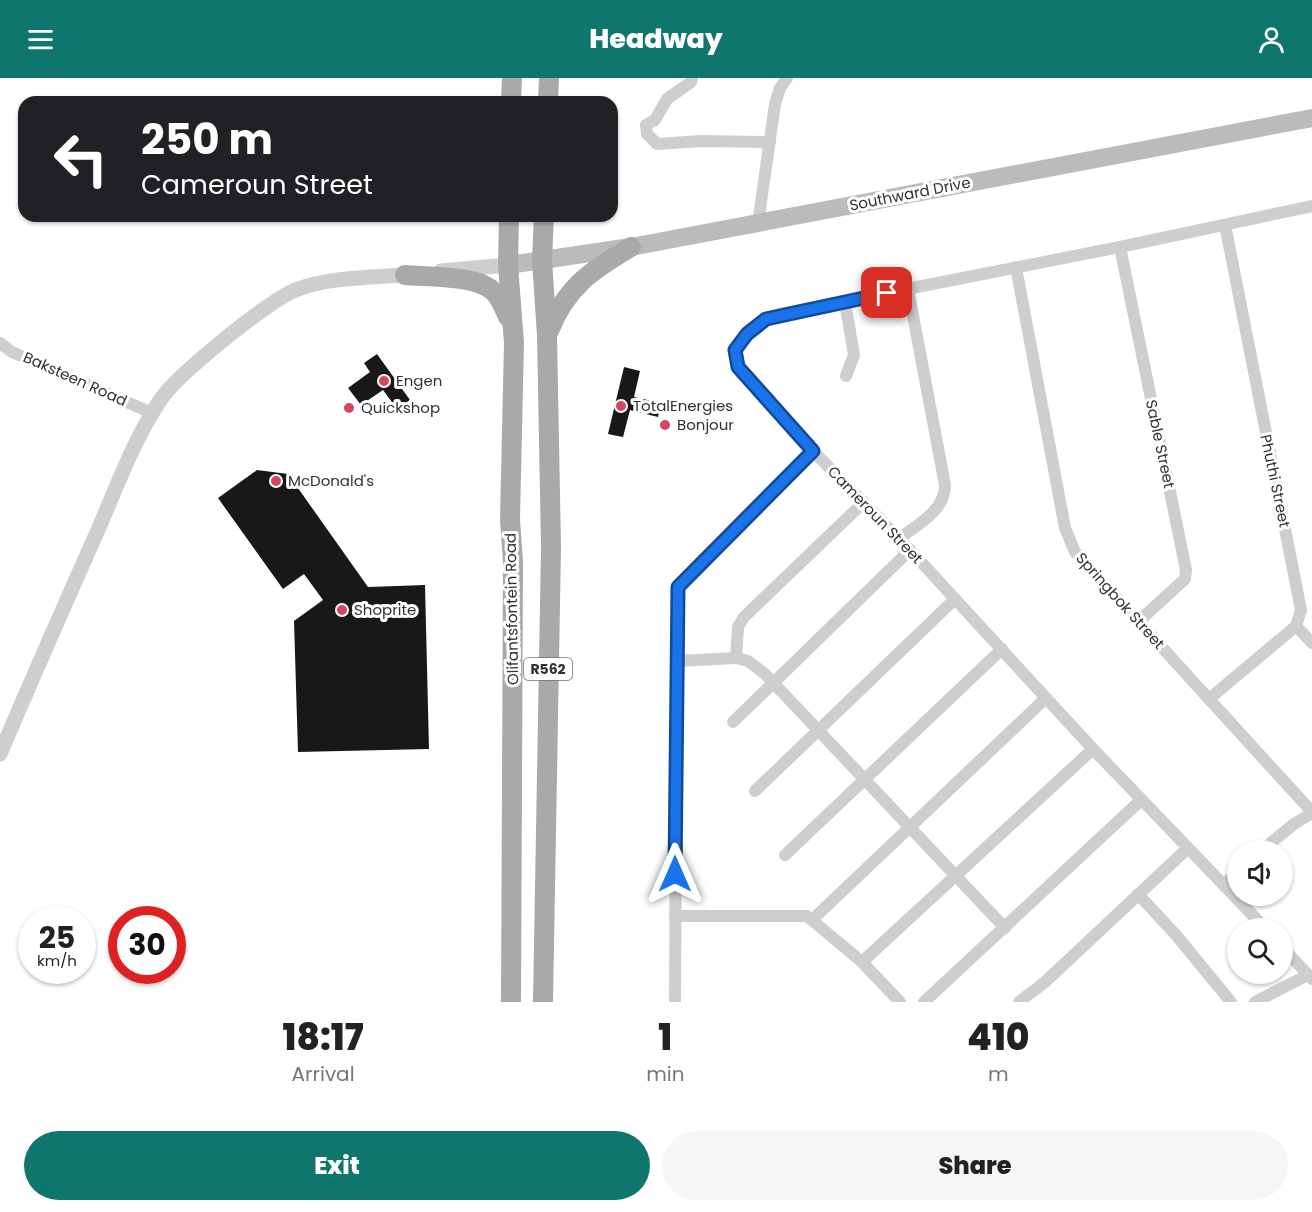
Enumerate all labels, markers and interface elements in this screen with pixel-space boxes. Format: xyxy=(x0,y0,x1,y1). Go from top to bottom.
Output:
text: Headway xyxy=(589,20,723,57)
icon: menu xyxy=(24,23,57,56)
icon: person xyxy=(1255,23,1288,56)
text: 250 m xyxy=(141,110,273,169)
icon: left xyxy=(42,120,120,198)
text: Cameroun Street xyxy=(141,166,373,203)
street label: Southward Drive xyxy=(848,171,972,216)
pin xyxy=(861,267,912,318)
icon: arrive xyxy=(870,276,903,309)
street label: Baksteen Road xyxy=(20,346,130,411)
place label: Engen xyxy=(396,370,442,391)
marker: Engen xyxy=(377,374,391,388)
place label: TotalEnergies xyxy=(633,395,733,416)
place label: Quickshop xyxy=(361,397,440,418)
street label: Sable Street xyxy=(1141,398,1180,490)
marker: TotalEnergies xyxy=(614,399,628,413)
marker: Quickshop xyxy=(342,401,356,415)
place label: Bonjour xyxy=(677,414,734,435)
marker: Bonjour xyxy=(658,418,672,432)
street label: Phuthi Street xyxy=(1255,432,1296,529)
street label: Cameroun Street xyxy=(823,461,928,568)
place label: McDonald's xyxy=(288,470,374,491)
marker: McDonald's xyxy=(269,474,283,488)
street label: Olifantsfontein Road xyxy=(500,533,523,685)
street label: Springbok Street xyxy=(1071,548,1169,654)
place label: Shoprite xyxy=(354,599,416,620)
marker: Shoprite xyxy=(335,603,349,617)
road number: R562 xyxy=(524,658,572,680)
map controls xyxy=(1227,840,1293,984)
button: sound xyxy=(1227,840,1293,906)
position arrow xyxy=(643,842,707,906)
speed limit sign: 30 xyxy=(108,906,186,984)
text: 25 xyxy=(39,916,75,959)
button: search xyxy=(1227,918,1293,984)
text: km/h xyxy=(37,950,77,971)
text: 18:17 xyxy=(283,1012,364,1063)
text: 1 xyxy=(658,1012,672,1063)
text: 410 xyxy=(967,1012,1029,1063)
text: Arrival xyxy=(292,1060,355,1088)
text: min xyxy=(646,1060,684,1088)
text: m xyxy=(988,1060,1009,1088)
button: Exit xyxy=(24,1131,650,1200)
button: Share xyxy=(662,1131,1288,1200)

